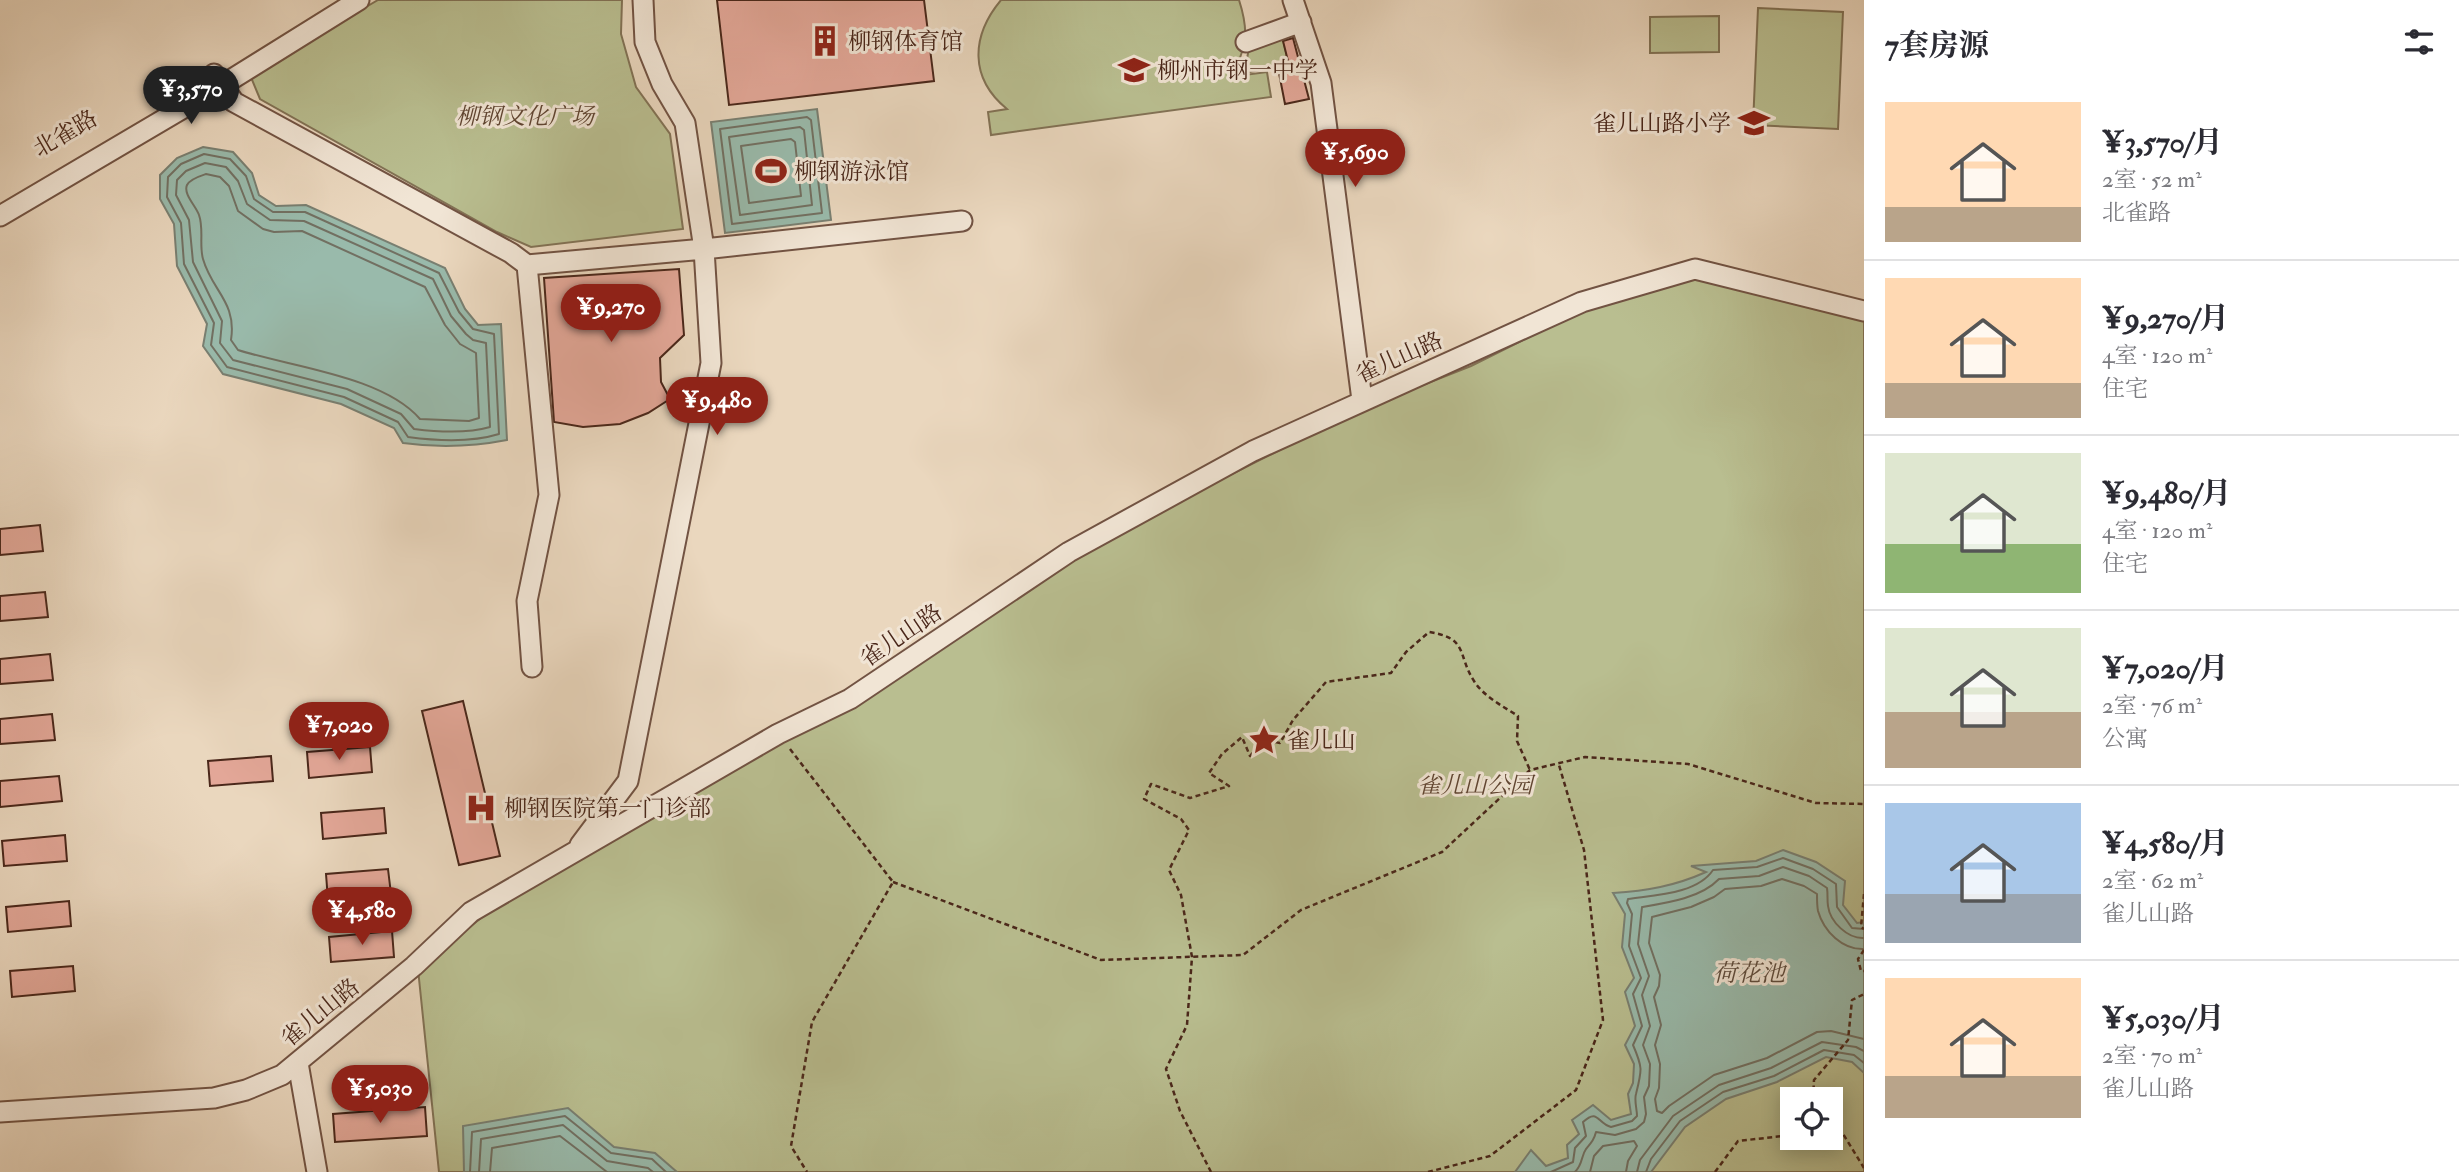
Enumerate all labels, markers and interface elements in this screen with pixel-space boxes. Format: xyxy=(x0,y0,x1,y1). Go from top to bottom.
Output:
icon: filters xyxy=(2400,23,2438,61)
building icon: 柳钢体育馆 xyxy=(808,24,842,58)
place label: 柳钢体育馆 xyxy=(848,27,963,56)
text: 7套房源 xyxy=(1885,27,1989,64)
school or university icon: 柳州市钢一中学 xyxy=(1117,53,1151,87)
place label: 柳州市钢一中学 xyxy=(1157,56,1318,85)
pin: ¥3,570 xyxy=(134,66,248,126)
text: ¥3,570 xyxy=(159,74,223,103)
park label: 柳钢文化广场 xyxy=(456,102,596,131)
street label: 北雀路 xyxy=(28,104,102,163)
school or university icon: 雀儿山路小学 xyxy=(1737,106,1771,140)
place label: 雀儿山路小学 xyxy=(1593,109,1731,138)
text: ¥3,570/月 xyxy=(2102,124,2223,161)
pin: ¥5,690 xyxy=(1298,130,1412,189)
icon: home xyxy=(1941,130,2025,214)
text: ¥5,690 xyxy=(1321,137,1389,166)
sports icon: 柳钢游泳馆 xyxy=(754,154,788,188)
place label: 柳钢游泳馆 xyxy=(794,157,909,186)
text: 2室 · 52 m² xyxy=(2102,165,2202,194)
text: 北雀路 xyxy=(2102,198,2171,227)
pin: ¥9,270 xyxy=(554,284,668,344)
text: ¥9,270 xyxy=(577,292,645,321)
text: ¥9,270/月 xyxy=(2102,300,2229,337)
icon: home xyxy=(1941,306,2025,390)
street label: 雀儿山路 xyxy=(1351,326,1447,389)
text: 4室 · 120 m² xyxy=(2102,341,2212,370)
text: 住宅 xyxy=(2102,374,2148,403)
pin: ¥9,480 xyxy=(660,378,774,437)
text: ¥9,480 xyxy=(682,385,752,414)
text: ¥9,480/月 xyxy=(2102,475,2231,512)
icon: home xyxy=(1941,481,2025,565)
text: 4室 · 120 m² xyxy=(2102,516,2212,545)
text: 住宅 xyxy=(2102,549,2148,578)
street label: 雀儿山路 xyxy=(855,598,948,673)
text: ¥7,020/月 xyxy=(2102,650,2229,687)
icon: home xyxy=(1941,656,2025,740)
text: 2室 · 76 m² xyxy=(2102,691,2202,720)
pin: ¥7,020 xyxy=(282,702,396,762)
text: ¥7,020 xyxy=(305,710,373,739)
place icon: 雀儿山 xyxy=(1247,723,1281,757)
text: 公寓 xyxy=(2102,724,2148,753)
place label: 雀儿山 xyxy=(1287,726,1356,755)
park label: 雀儿山公园 xyxy=(1418,771,1537,800)
hospital icon: 柳钢医院第一门诊部 xyxy=(464,791,498,825)
place label: 柳钢医院第一门诊部 xyxy=(504,794,711,823)
text: ¥4,580/月 xyxy=(2102,825,2228,862)
icon: home xyxy=(1941,831,2025,915)
text: 2室 · 62 m² xyxy=(2102,866,2203,895)
pin: ¥4,580 xyxy=(305,888,419,947)
text: ¥4,580 xyxy=(328,895,396,924)
text: 雀儿山路 xyxy=(2102,899,2194,928)
water label: 荷花池 xyxy=(1713,958,1788,989)
street label: 雀儿山路 xyxy=(275,972,365,1053)
text: ¥5,030/月 xyxy=(2102,1000,2224,1037)
icon: home xyxy=(1941,1006,2025,1090)
text: 2室 · 70 m² xyxy=(2102,1041,2202,1070)
pin: ¥5,030 xyxy=(323,1066,437,1125)
text: ¥5,030 xyxy=(348,1073,412,1102)
text: 雀儿山路 xyxy=(2102,1074,2194,1103)
map controls xyxy=(1780,1087,1843,1150)
button: locate xyxy=(1780,1087,1843,1150)

